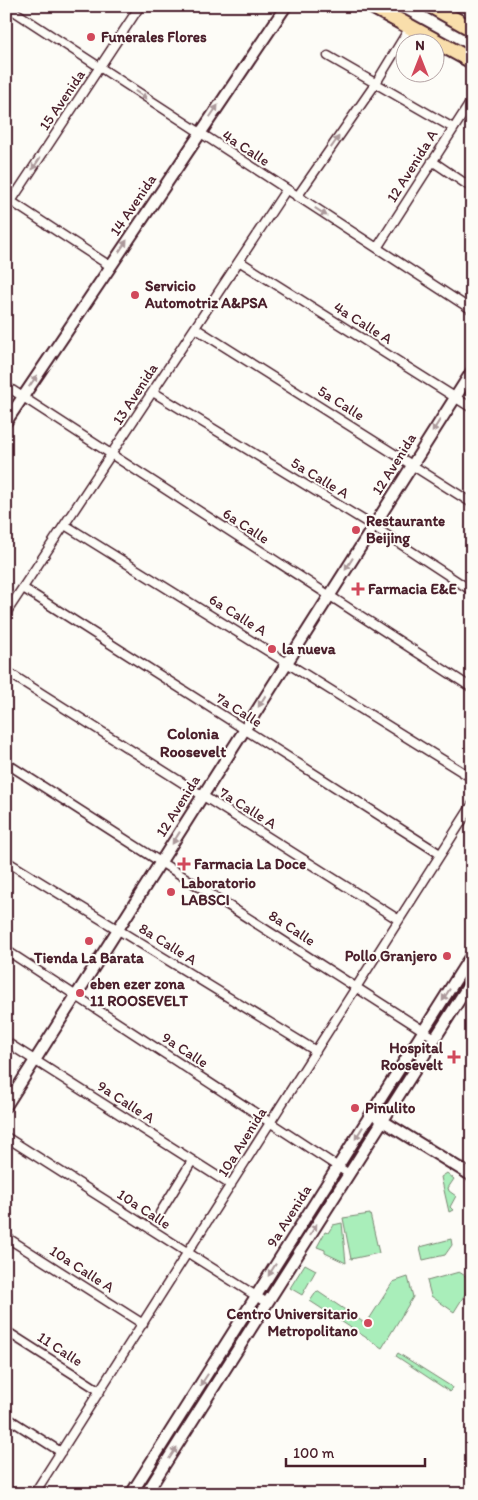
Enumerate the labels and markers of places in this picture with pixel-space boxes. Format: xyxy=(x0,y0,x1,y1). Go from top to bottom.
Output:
place label: Funerales Flores xyxy=(101,28,207,46)
marker: Funerales Flores xyxy=(85,31,97,43)
place label: Servicio Automotriz A&PSA xyxy=(144,277,268,312)
marker: Servicio Automotriz A&PSA xyxy=(129,289,141,301)
place label: Restaurante Beijing xyxy=(366,512,445,548)
marker: Restaurante Beijing xyxy=(350,524,362,536)
place label: Farmacia E&E xyxy=(368,580,457,598)
marker: Farmacia E&E xyxy=(352,583,364,595)
place label: la nueva xyxy=(282,640,336,658)
marker: la nueva xyxy=(266,643,278,655)
place label: Farmacia La Doce xyxy=(194,855,306,873)
marker: Farmacia La Doce xyxy=(178,858,190,870)
place label: Laboratorio LABSCI xyxy=(181,874,256,909)
marker: Laboratorio LABSCI xyxy=(165,886,177,898)
marker: Tienda La Barata xyxy=(83,935,95,947)
place label: Pollo Granjero xyxy=(345,947,437,966)
place label: Tienda La Barata xyxy=(33,949,144,967)
marker: Pollo Granjero xyxy=(441,950,453,962)
place label: eben ezer zona 11 ROOSEVELT xyxy=(90,975,188,1010)
marker: eben ezer zona 11 ROOSEVELT xyxy=(74,987,86,999)
place label: Hospital Roosevelt xyxy=(381,1039,444,1074)
marker: Hospital Roosevelt xyxy=(447,1050,461,1064)
place label: Pinulito xyxy=(365,1099,416,1117)
marker: Pinulito xyxy=(349,1102,361,1114)
place label: Centro Universitario Metropolitano xyxy=(227,1305,358,1341)
marker: Centro Universitario Metropolitano xyxy=(362,1317,374,1329)

